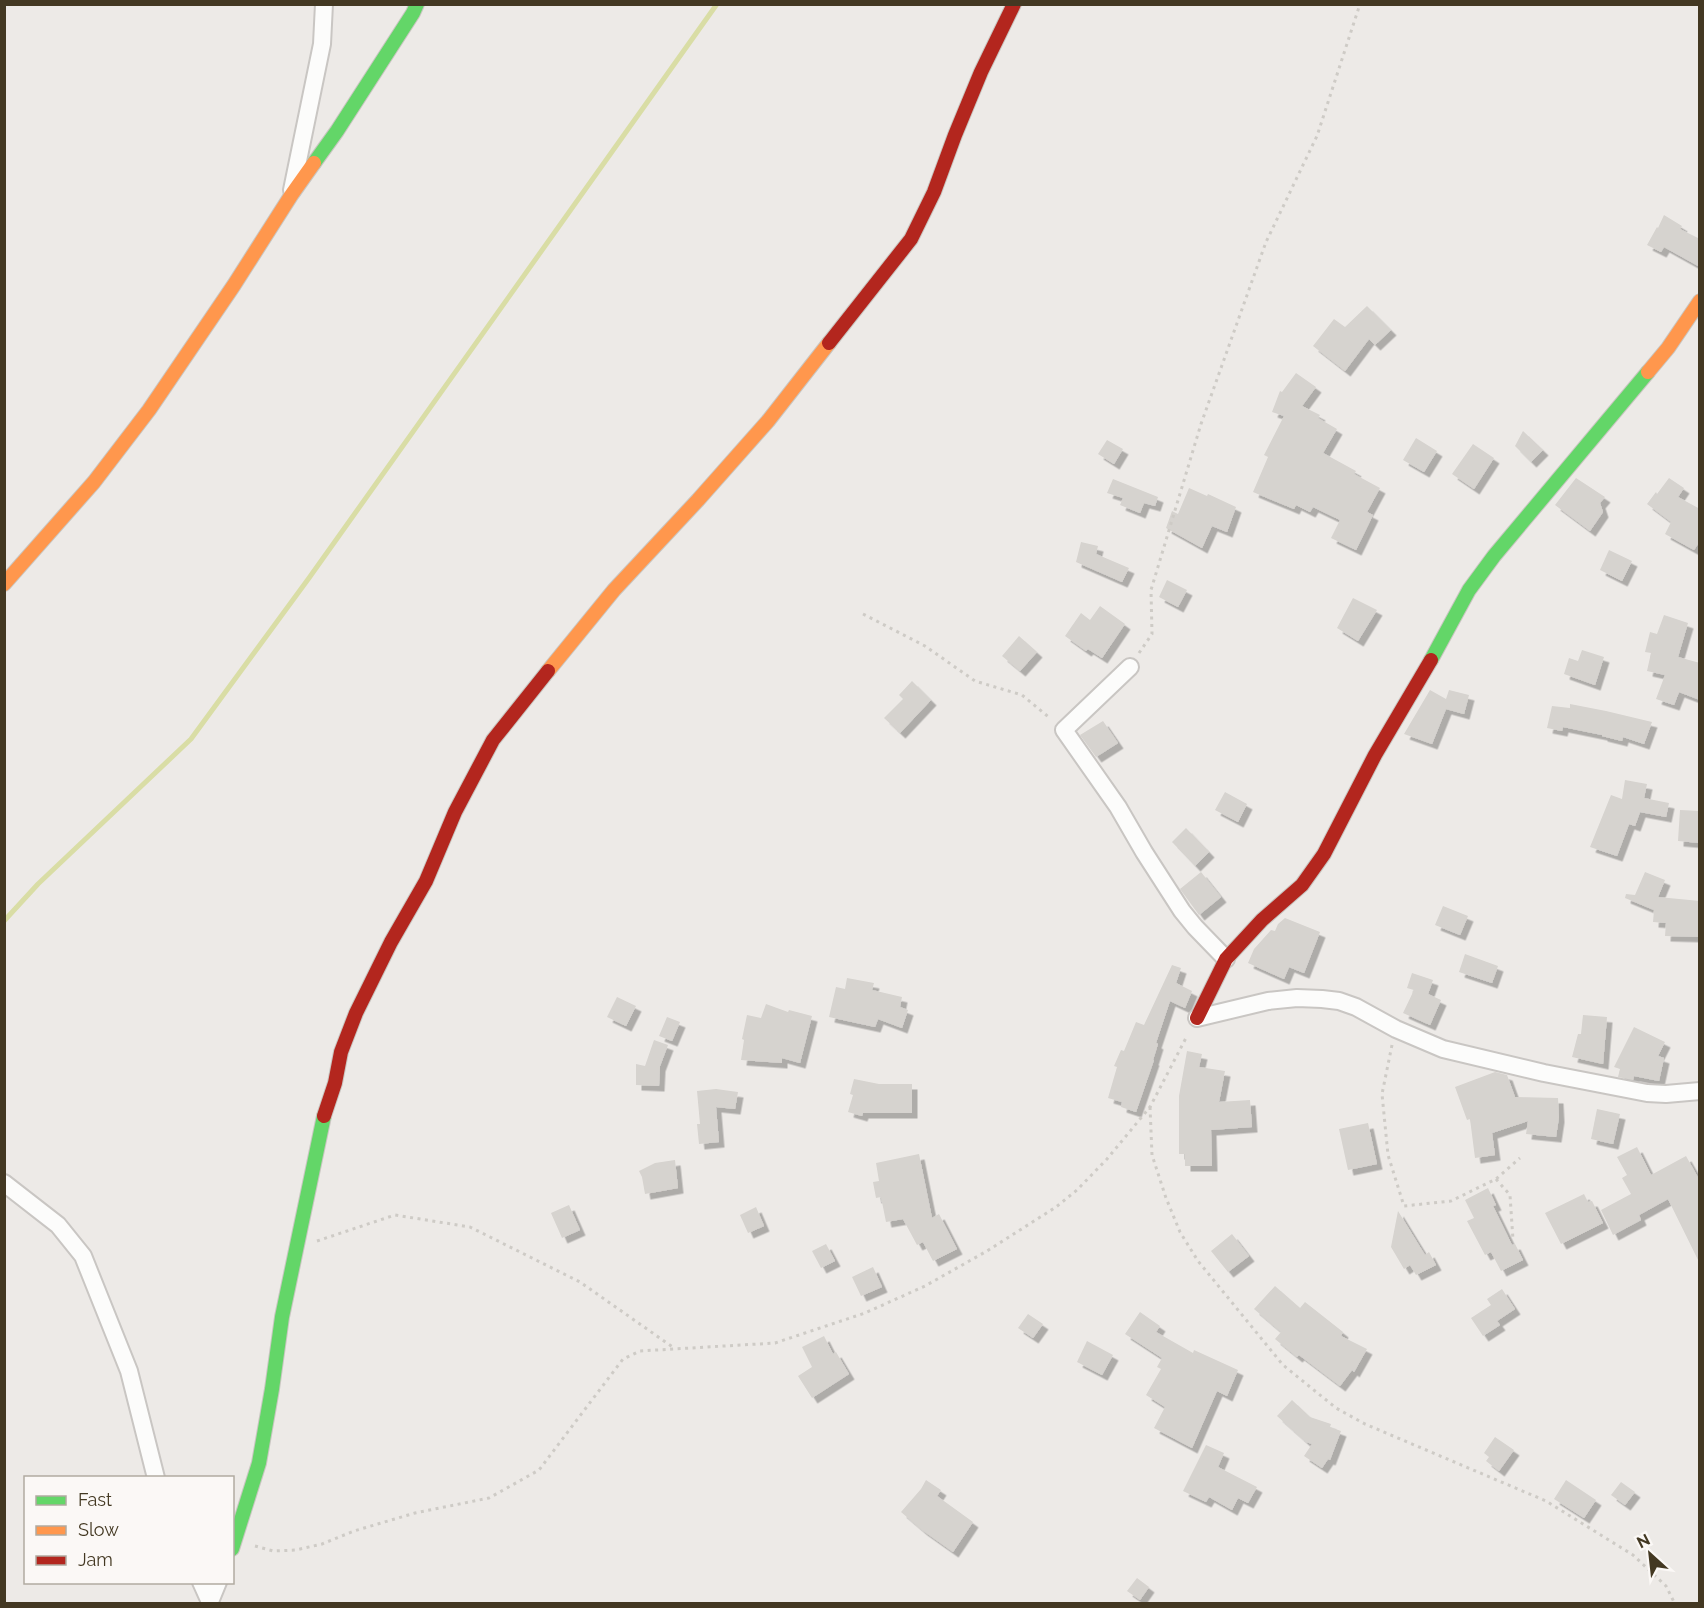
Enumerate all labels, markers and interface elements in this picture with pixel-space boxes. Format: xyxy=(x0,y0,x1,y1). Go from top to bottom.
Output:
legend xyxy=(24,1476,234,1584)
text: Fast xyxy=(78,1489,112,1510)
text: Slow xyxy=(78,1519,119,1540)
north arrow xyxy=(1620,1524,1680,1584)
text: N xyxy=(1634,1530,1653,1552)
text: Jam xyxy=(78,1549,113,1570)

